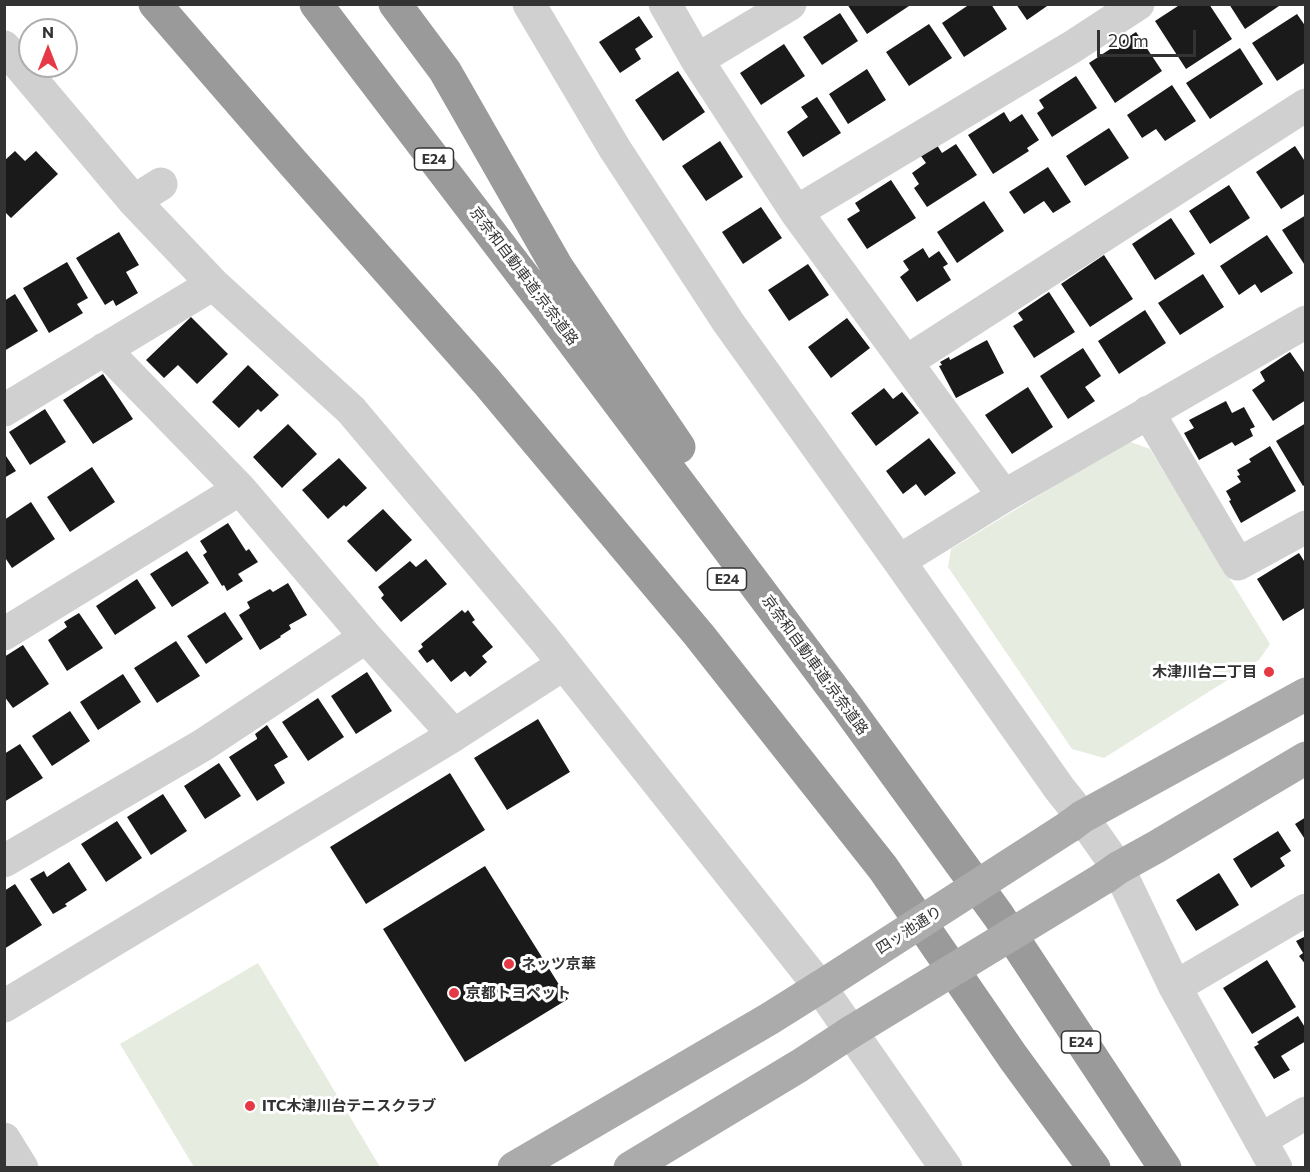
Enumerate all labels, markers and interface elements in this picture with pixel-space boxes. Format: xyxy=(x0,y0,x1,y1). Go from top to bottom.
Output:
north arrow xyxy=(18,18,78,78)
scale bar xyxy=(1100,18,1199,56)
text: N xyxy=(42,22,54,41)
text: 20 m xyxy=(1108,29,1149,51)
road number: E24 xyxy=(414,148,454,170)
street label: 京奈和自動車道;京奈道路 xyxy=(466,203,582,349)
road number: E24 xyxy=(708,568,746,590)
street label: 京奈和自動車道;京奈道路 xyxy=(758,592,872,738)
place label: 木津川台二丁目 xyxy=(1152,663,1257,681)
marker: 木津川台二丁目 xyxy=(1262,665,1276,679)
street label: 四ッ池通り xyxy=(873,902,945,958)
place label: ネッツ京華 xyxy=(521,955,596,973)
marker: ネッツ京華 xyxy=(502,957,516,971)
place label: 京都トヨペット xyxy=(466,984,571,1002)
marker: 京都トヨペット xyxy=(447,986,461,1000)
road number: E24 xyxy=(1062,1031,1100,1053)
place label: ITC木津川台テニスクラブ xyxy=(262,1097,436,1115)
marker: ITC木津川台テニスクラブ xyxy=(243,1099,257,1113)

